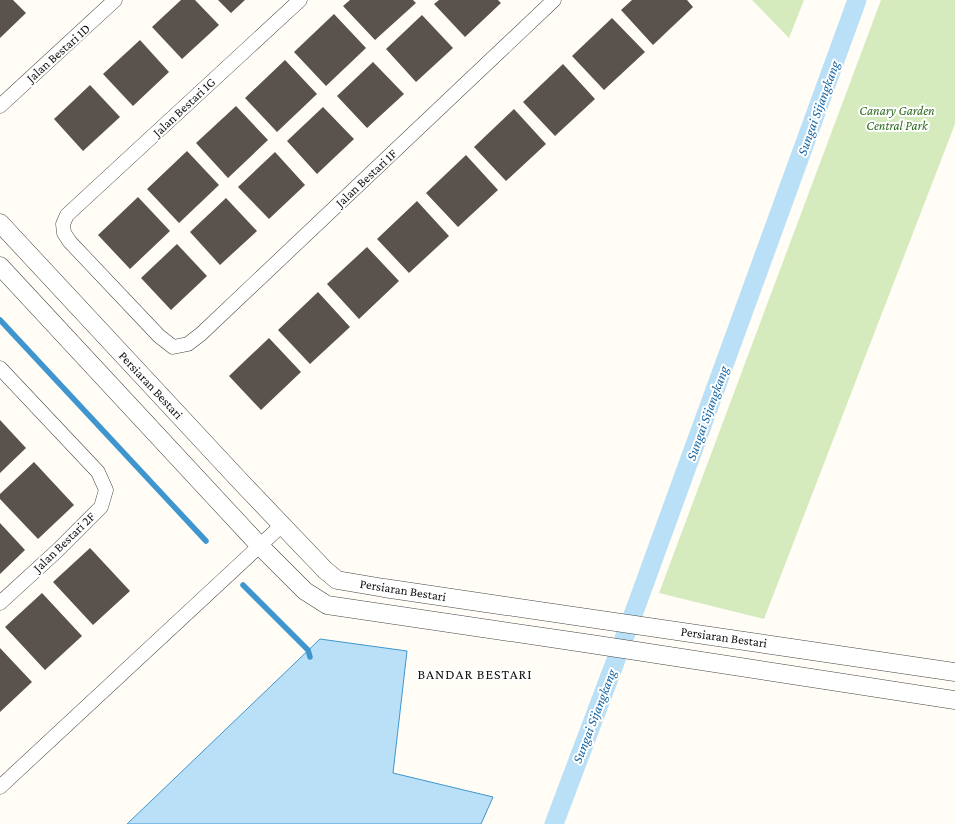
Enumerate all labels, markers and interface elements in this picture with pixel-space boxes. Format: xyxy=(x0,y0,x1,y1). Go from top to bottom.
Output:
street label: Jalan Bestari 1D xyxy=(22,21,93,86)
water label: Sungai Sijangkang xyxy=(793,58,844,158)
street label: Jalan Bestari 1G xyxy=(149,74,218,140)
park label: Canary Garden Central Park xyxy=(859,103,935,133)
street label: Jalan Bestari 1F xyxy=(332,145,400,211)
street label: Persiaran Bestari xyxy=(116,348,187,422)
water label: Sungai Sijangkang xyxy=(682,363,733,463)
street label: Jalan Bestari 2F xyxy=(29,508,98,576)
street label: Persiaran Bestari xyxy=(359,576,448,604)
street label: Persiaran Bestari xyxy=(680,624,769,651)
district label: BANDAR BESTARI xyxy=(417,666,533,682)
water label: Sungai Sijangkang xyxy=(569,666,620,766)

